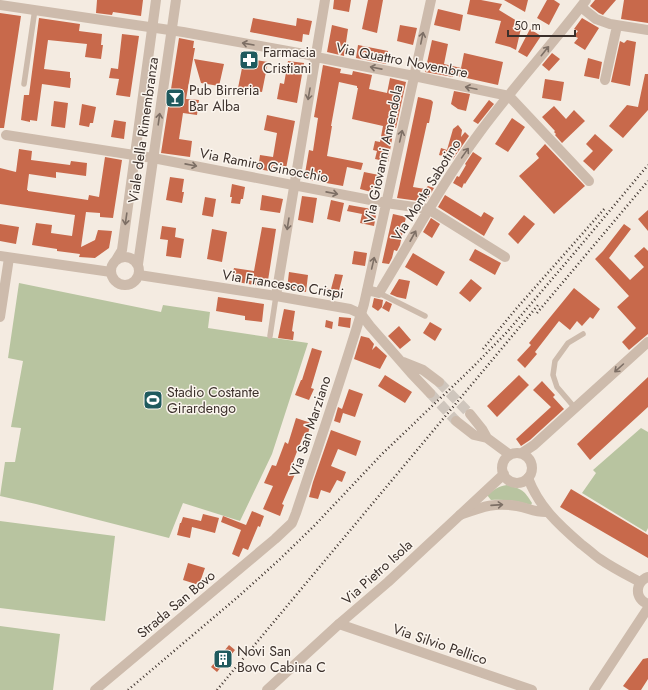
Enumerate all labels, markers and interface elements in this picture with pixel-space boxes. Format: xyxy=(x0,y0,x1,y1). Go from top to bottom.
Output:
scale bar xyxy=(508,12,575,38)
text: 50 m xyxy=(514,17,541,35)
one-way arrow xyxy=(419,32,427,45)
street label: Via Quattro Novembre xyxy=(334,37,470,83)
one-way arrow xyxy=(242,39,255,47)
place label: Farmacia Cristiani xyxy=(263,42,316,78)
one-way arrow xyxy=(541,46,550,56)
pharmacy icon: Farmacia Cristiani xyxy=(238,49,260,71)
street label: Viale della Rimembranza xyxy=(123,56,163,204)
one-way arrow xyxy=(370,64,383,72)
place label: Pub Birreria Bar Alba xyxy=(189,80,259,116)
street label: Via Giovanni Amendola xyxy=(359,83,407,225)
one-way arrow xyxy=(464,83,477,91)
bar icon: Pub Birreria Bar Alba xyxy=(164,87,186,109)
one-way arrow xyxy=(305,87,313,100)
one-way arrow xyxy=(155,113,163,126)
one-way arrow xyxy=(398,129,406,142)
street label: Via Monte Sabotino xyxy=(387,135,466,245)
street label: Via Ramiro Ginocchio xyxy=(198,143,330,187)
one-way arrow xyxy=(461,148,469,159)
one-way arrow xyxy=(185,161,198,169)
one-way arrow xyxy=(325,189,338,197)
one-way arrow xyxy=(122,212,130,225)
one-way arrow xyxy=(284,217,292,230)
one-way arrow xyxy=(410,230,418,242)
one-way arrow xyxy=(370,256,378,269)
street label: Via Francesco Crispi xyxy=(221,265,345,303)
one-way arrow xyxy=(614,364,624,373)
street label: Via San Marziano xyxy=(284,373,336,479)
place label: Stadio Costante Girardengo xyxy=(167,382,259,418)
sports icon: Stadio Costante Girardengo xyxy=(142,389,164,411)
one-way arrow xyxy=(491,501,504,508)
street label: Via Pietro Isola xyxy=(337,535,417,609)
street label: Strada San Bovo xyxy=(133,565,220,643)
street label: Via Silvio Pellico xyxy=(390,618,490,670)
place label: Novi San Bovo Cabina C xyxy=(237,641,326,677)
building icon: Novi San Bovo Cabina C xyxy=(212,648,234,670)

